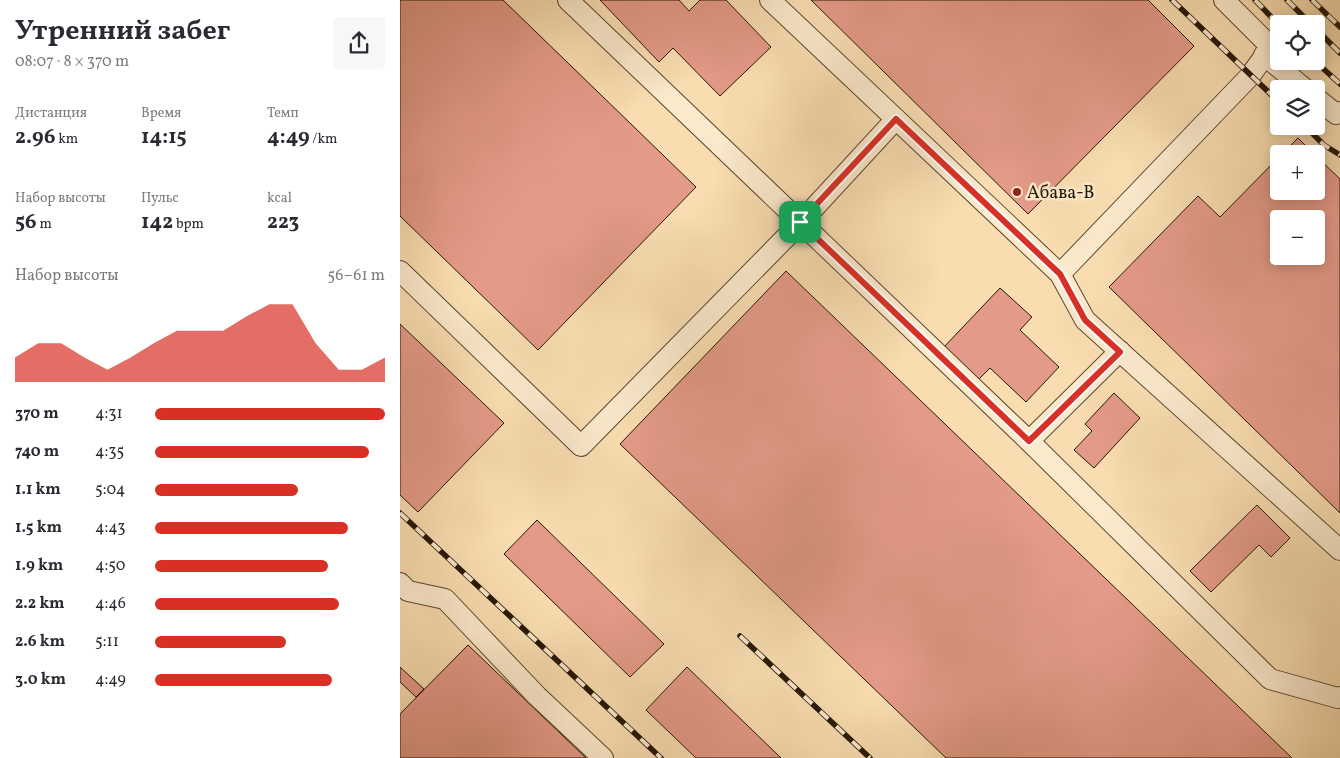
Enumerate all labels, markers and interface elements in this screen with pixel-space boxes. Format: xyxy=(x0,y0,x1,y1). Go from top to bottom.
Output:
text: Утренний забег xyxy=(15,12,230,51)
map controls xyxy=(1270,15,1325,265)
button: locate xyxy=(1270,15,1325,70)
button: share xyxy=(333,17,385,69)
text: 08:07 · 8 × 370 m xyxy=(15,51,129,73)
button: layers xyxy=(1270,80,1325,135)
text: Дистанция xyxy=(15,104,87,123)
text: Время xyxy=(141,104,181,123)
text: Темп xyxy=(267,104,299,123)
text: 2.96 xyxy=(15,123,55,152)
text: 14:15 xyxy=(141,123,187,152)
text: 4:49 xyxy=(267,123,310,152)
text: km xyxy=(55,130,78,149)
text: /km xyxy=(310,130,337,149)
button: + xyxy=(1270,145,1325,200)
place label: Абава-В xyxy=(1027,181,1094,206)
marker: Абава-В xyxy=(1011,186,1023,198)
text: Набор высоты xyxy=(15,189,106,208)
text: Пульс xyxy=(141,189,179,208)
text: kcal xyxy=(267,189,292,208)
pin xyxy=(779,201,821,243)
text: 56 xyxy=(15,208,37,237)
text: 142 xyxy=(141,208,173,237)
text: 223 xyxy=(267,208,299,237)
icon: arrive xyxy=(786,208,814,236)
button: − xyxy=(1270,210,1325,265)
text: m xyxy=(37,215,52,234)
text: bpm xyxy=(173,215,204,234)
text: Набор высоты xyxy=(15,265,119,287)
text: 56–61 m xyxy=(328,265,385,287)
text: 370 m xyxy=(15,403,59,425)
text: 4:31 xyxy=(95,403,123,425)
text: 740 m xyxy=(15,441,59,463)
text: 4:35 xyxy=(95,441,124,463)
text: 1.1 km xyxy=(15,479,61,501)
text: 5:04 xyxy=(95,479,125,501)
text: 1.5 km xyxy=(15,517,62,539)
text: 4:43 xyxy=(95,517,125,539)
text: 1.9 km xyxy=(15,555,63,577)
text: 4:50 xyxy=(95,555,125,577)
text: 2.2 km xyxy=(15,593,65,615)
text: 4:46 xyxy=(95,593,126,615)
text: 2.6 km xyxy=(15,631,65,653)
text: 5:11 xyxy=(95,631,119,653)
text: 3.0 km xyxy=(15,669,66,691)
text: 4:49 xyxy=(95,669,126,691)

